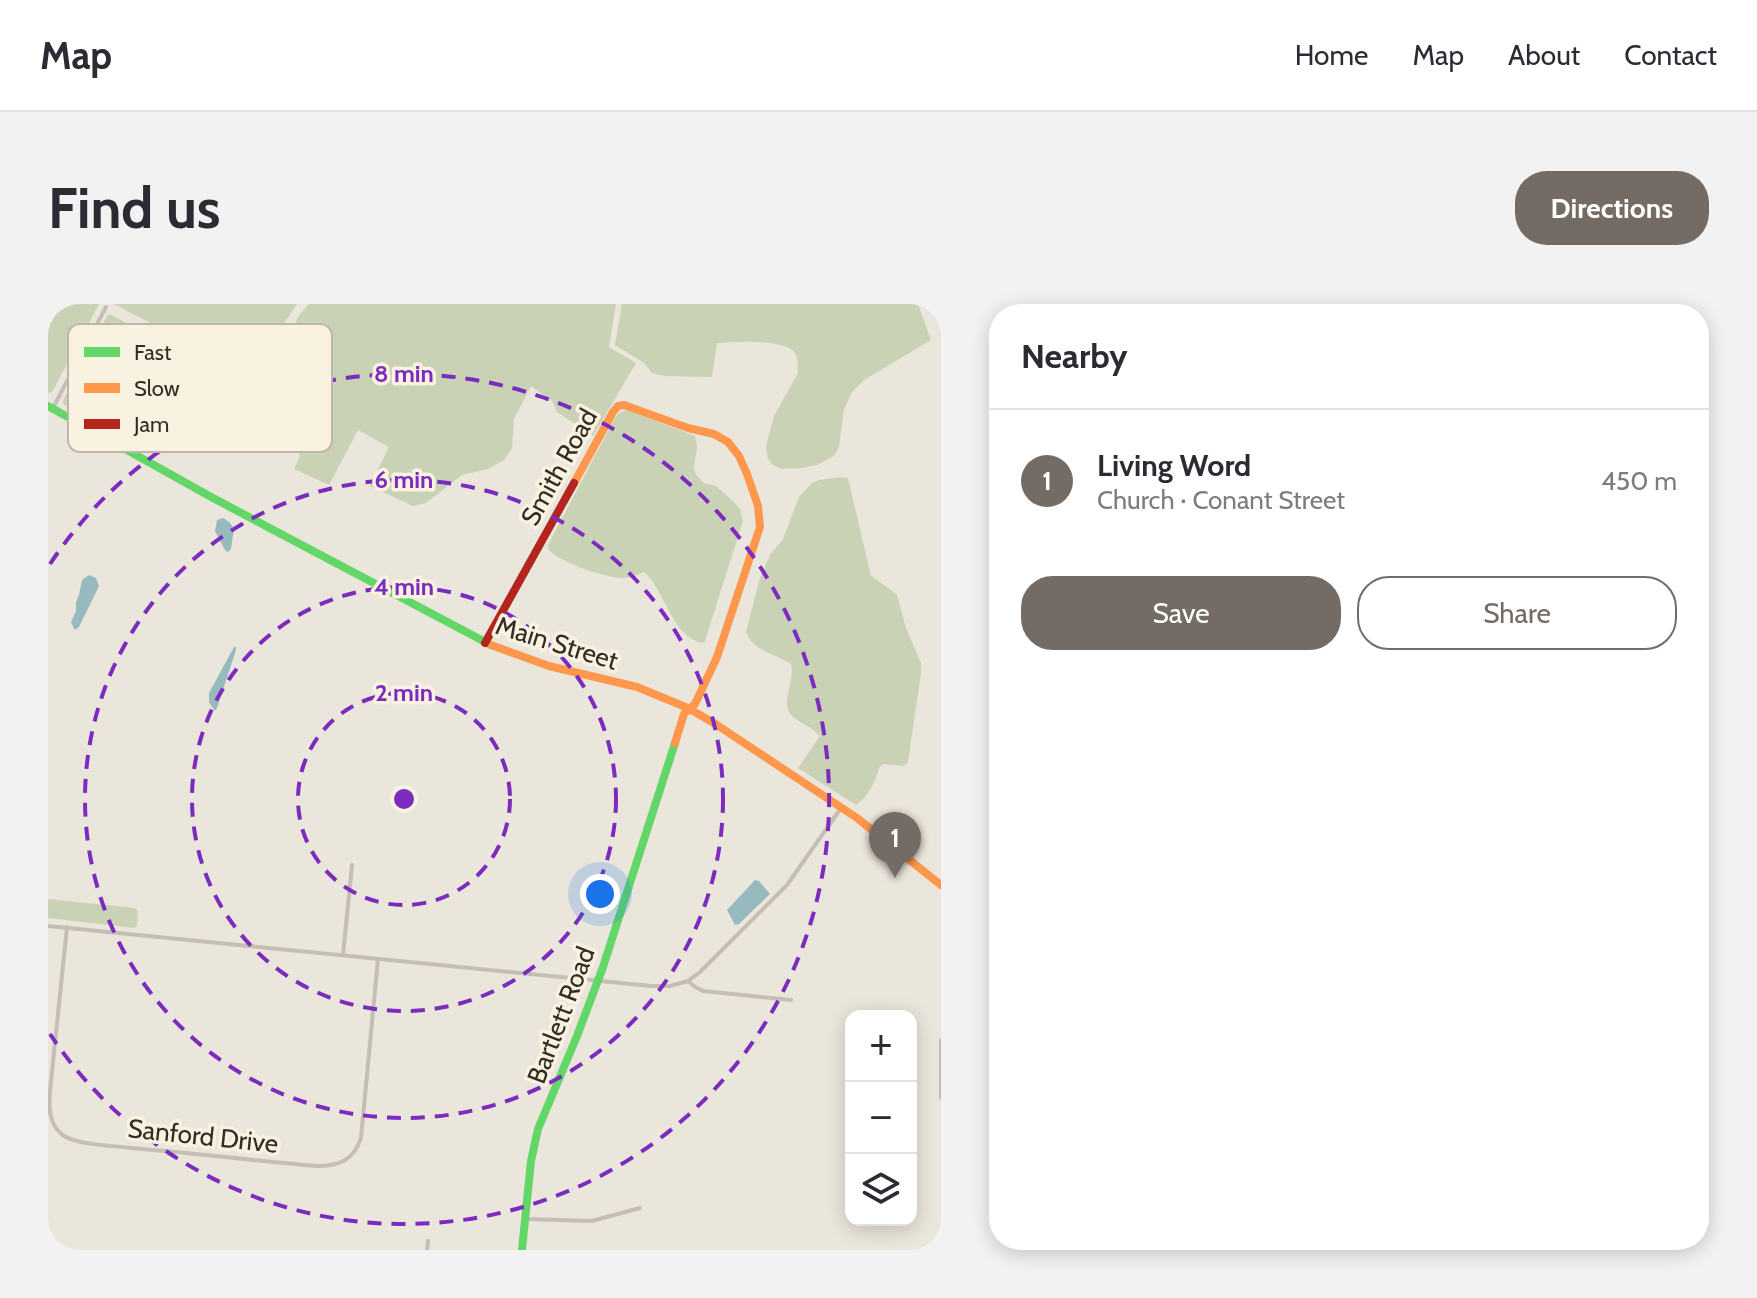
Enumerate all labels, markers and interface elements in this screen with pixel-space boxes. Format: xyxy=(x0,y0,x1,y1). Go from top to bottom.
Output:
text: Map xyxy=(40,32,112,79)
text: Home xyxy=(1295,38,1368,72)
text: Map xyxy=(1412,38,1464,72)
text: About xyxy=(1508,38,1580,72)
text: Contact xyxy=(1624,38,1717,72)
button: Directions xyxy=(1515,171,1709,245)
text: Find us xyxy=(48,174,221,242)
legend xyxy=(68,324,332,452)
text: Nearby xyxy=(1021,335,1128,377)
text: Fast xyxy=(134,339,172,366)
text: 8 min xyxy=(374,359,434,388)
text: Slow xyxy=(134,375,180,402)
street label: Smith Road xyxy=(514,403,604,531)
text: Jam xyxy=(133,411,169,438)
text: Living Word xyxy=(1097,447,1251,484)
text: 6 min xyxy=(375,465,433,494)
text: 1 xyxy=(1042,465,1052,497)
text: 450 m xyxy=(1601,465,1677,497)
text: Church · Conant Street xyxy=(1097,484,1345,516)
text: 4 min xyxy=(374,572,434,601)
button: Save xyxy=(1021,576,1341,650)
button: Share xyxy=(1357,576,1677,650)
street label: Main Street xyxy=(492,609,622,677)
text: 2 min xyxy=(375,678,433,707)
centre of rings xyxy=(390,785,418,813)
pin: 1 xyxy=(869,812,921,878)
your location xyxy=(580,874,620,914)
street label: Bartlett Road xyxy=(520,942,602,1088)
map controls xyxy=(845,1010,917,1226)
button: + xyxy=(845,1010,917,1082)
button: − xyxy=(845,1082,917,1154)
street label: Sanford Drive xyxy=(126,1112,280,1160)
button: layers xyxy=(845,1154,917,1226)

